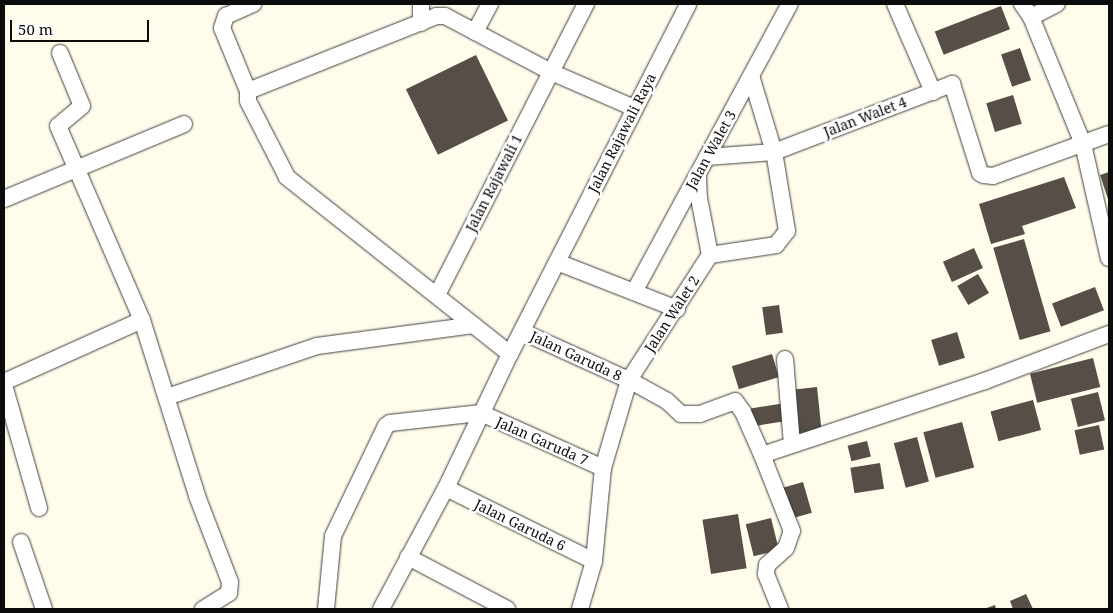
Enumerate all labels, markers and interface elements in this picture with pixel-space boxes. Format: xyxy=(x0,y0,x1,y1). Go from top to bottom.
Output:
scale bar xyxy=(12,10,151,42)
text: 50 m xyxy=(18,19,53,39)
street label: Jalan Rajawali Raya xyxy=(585,70,659,196)
street label: Jalan Walet 4 xyxy=(821,93,909,141)
street label: Jalan Walet 3 xyxy=(682,108,740,192)
street label: Jalan Rajawali 1 xyxy=(462,131,526,235)
street label: Jalan Walet 2 xyxy=(641,273,703,355)
street label: Jalan Garuda 8 xyxy=(528,327,624,385)
street label: Jalan Garuda 7 xyxy=(493,413,591,469)
street label: Jalan Garuda 6 xyxy=(472,496,568,554)

